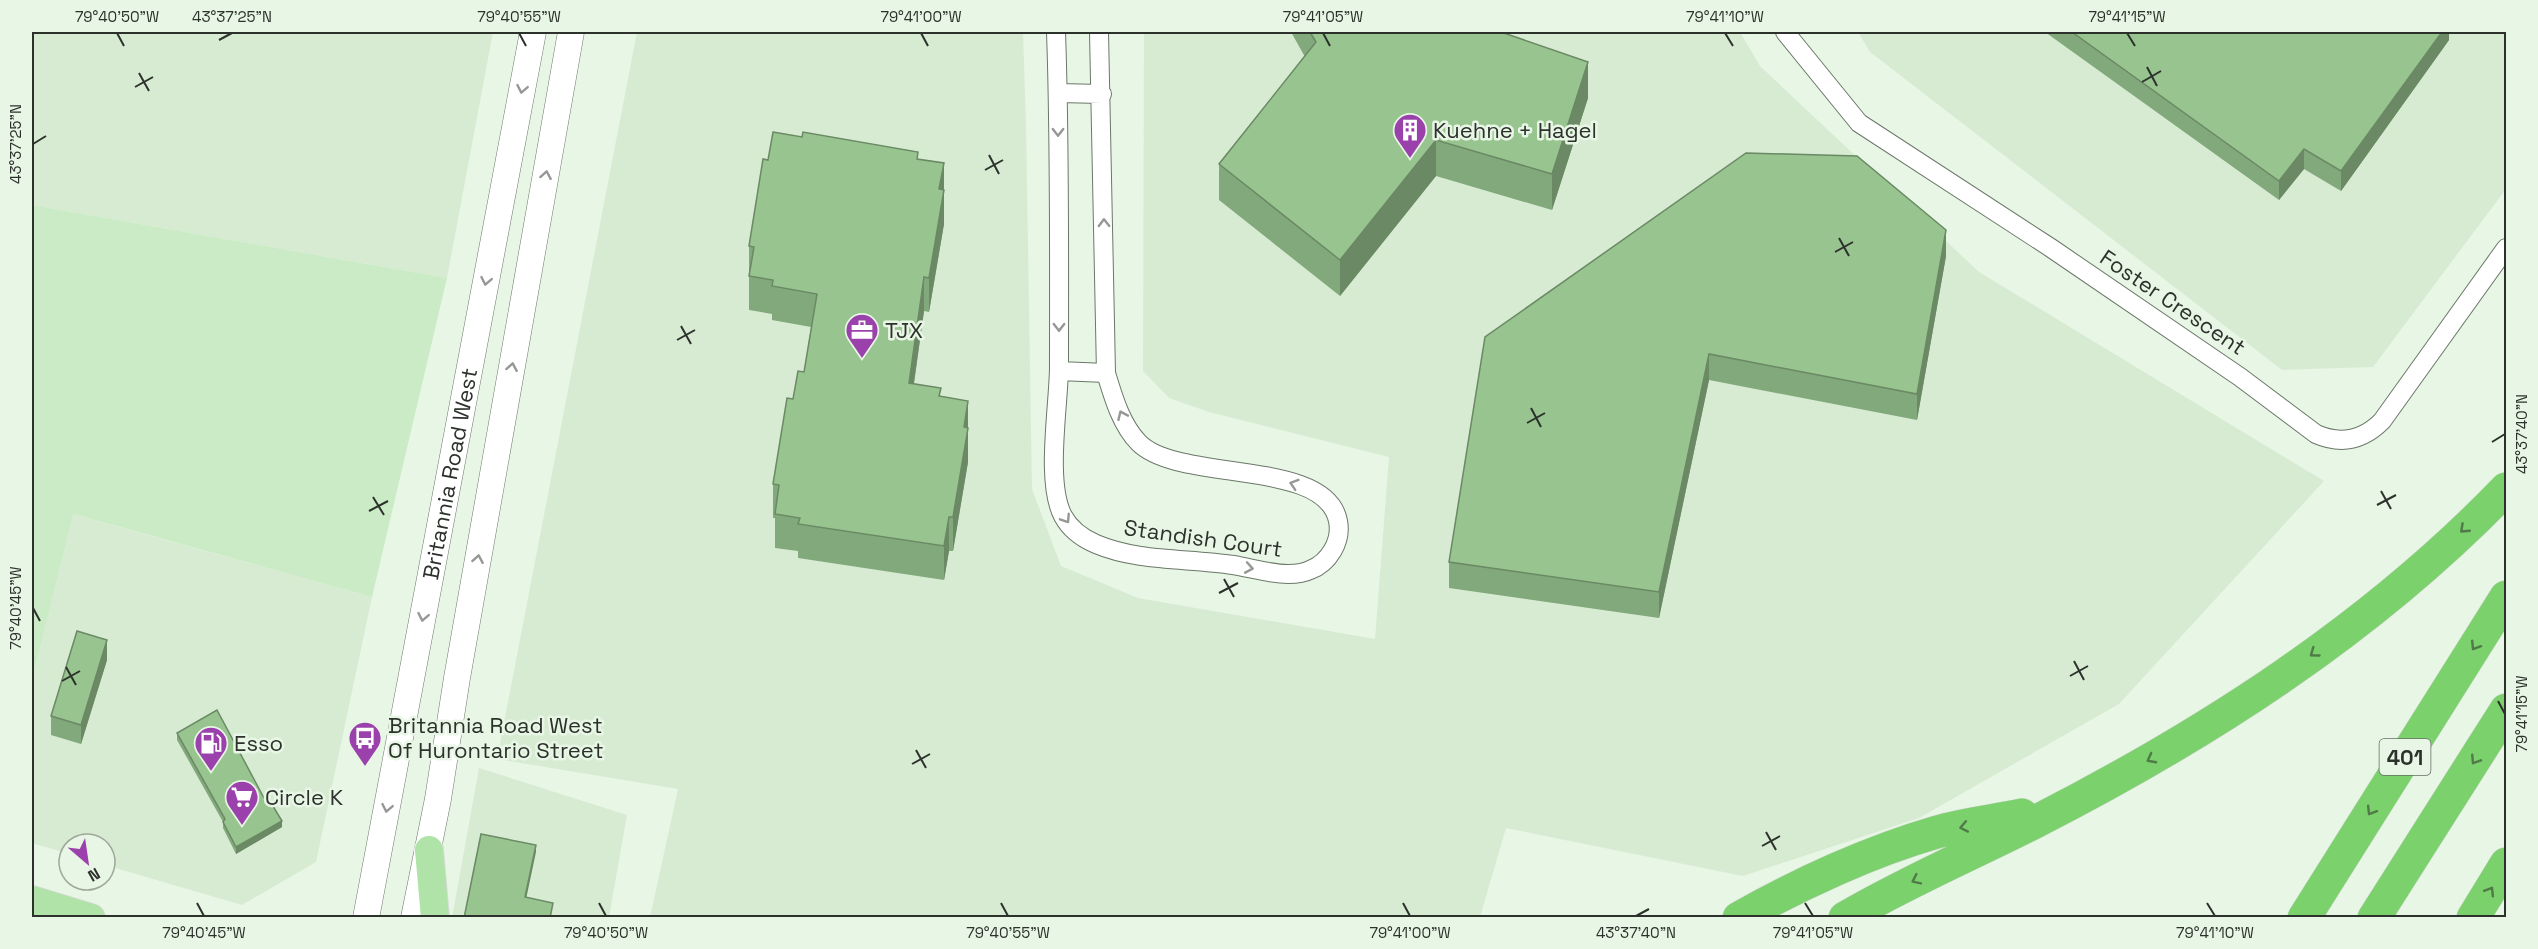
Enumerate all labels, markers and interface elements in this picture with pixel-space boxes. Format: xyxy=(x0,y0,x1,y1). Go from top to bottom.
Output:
text: 79°40'50"W xyxy=(75,7,159,26)
text: 43°37'25"N xyxy=(192,7,272,26)
text: 79°40'55"W xyxy=(477,7,561,26)
text: 79°41'00"W xyxy=(880,7,962,26)
text: 79°41'05"W xyxy=(1283,7,1363,26)
text: 79°41'10"W xyxy=(1686,7,1764,26)
text: 79°41'15"W xyxy=(2088,7,2166,26)
one-way arrow xyxy=(516,84,529,94)
text: 43°37'25"N xyxy=(6,104,25,184)
building icon: Kuehne + Hagel xyxy=(1392,112,1428,159)
place label: Kuehne + Hagel xyxy=(1433,116,1597,144)
one-way arrow xyxy=(1052,127,1064,136)
one-way arrow xyxy=(539,170,552,180)
one-way arrow xyxy=(1098,219,1110,228)
street label: Foster Crescent xyxy=(2095,243,2251,361)
one-way arrow xyxy=(480,275,493,285)
office icon: TJX xyxy=(844,312,880,359)
place label: TJX xyxy=(885,316,923,344)
one-way arrow xyxy=(1053,322,1065,331)
one-way arrow xyxy=(505,362,518,372)
street label: Britannia Road West xyxy=(416,366,483,582)
text: 43°37'40"N xyxy=(2512,394,2531,474)
one-way arrow xyxy=(1118,411,1130,422)
one-way arrow xyxy=(1289,478,1300,491)
one-way arrow xyxy=(1059,513,1070,524)
street label: Standish Court xyxy=(1122,513,1284,563)
one-way arrow xyxy=(2461,522,2471,533)
one-way arrow xyxy=(471,554,484,564)
one-way arrow xyxy=(1244,561,1254,574)
text: 79°40'45"W xyxy=(6,566,25,650)
one-way arrow xyxy=(417,611,430,621)
one-way arrow xyxy=(2471,640,2483,650)
one-way arrow xyxy=(2310,646,2321,657)
text: 79°41'15"W xyxy=(2512,675,2531,753)
place label: Britannia Road West Of Hurontario Street xyxy=(388,711,604,764)
bus stop icon: Britannia Road West Of Hurontario Street xyxy=(347,720,383,767)
fuel station icon: Esso xyxy=(193,725,229,772)
place label: Esso xyxy=(234,729,283,757)
road number: 401 xyxy=(2380,739,2430,775)
one-way arrow xyxy=(2147,752,2157,763)
one-way arrow xyxy=(2471,753,2482,764)
supermarket icon: Circle K xyxy=(224,779,260,826)
place label: Circle K xyxy=(265,783,344,811)
one-way arrow xyxy=(381,803,394,813)
one-way arrow xyxy=(2367,805,2379,815)
one-way arrow xyxy=(1959,820,1969,833)
north arrow xyxy=(57,832,117,892)
text: N xyxy=(84,863,104,886)
one-way arrow xyxy=(1911,873,1922,885)
one-way arrow xyxy=(2482,887,2494,897)
text: 79°40'45"W xyxy=(162,923,246,942)
text: 79°40'50"W xyxy=(564,923,648,942)
text: 79°40'55"W xyxy=(966,923,1050,942)
text: 79°41'00"W xyxy=(1369,923,1451,942)
text: 43°37'40"N xyxy=(1596,923,1676,942)
text: 79°41'05"W xyxy=(1773,923,1853,942)
text: 79°41'10"W xyxy=(2176,923,2254,942)

